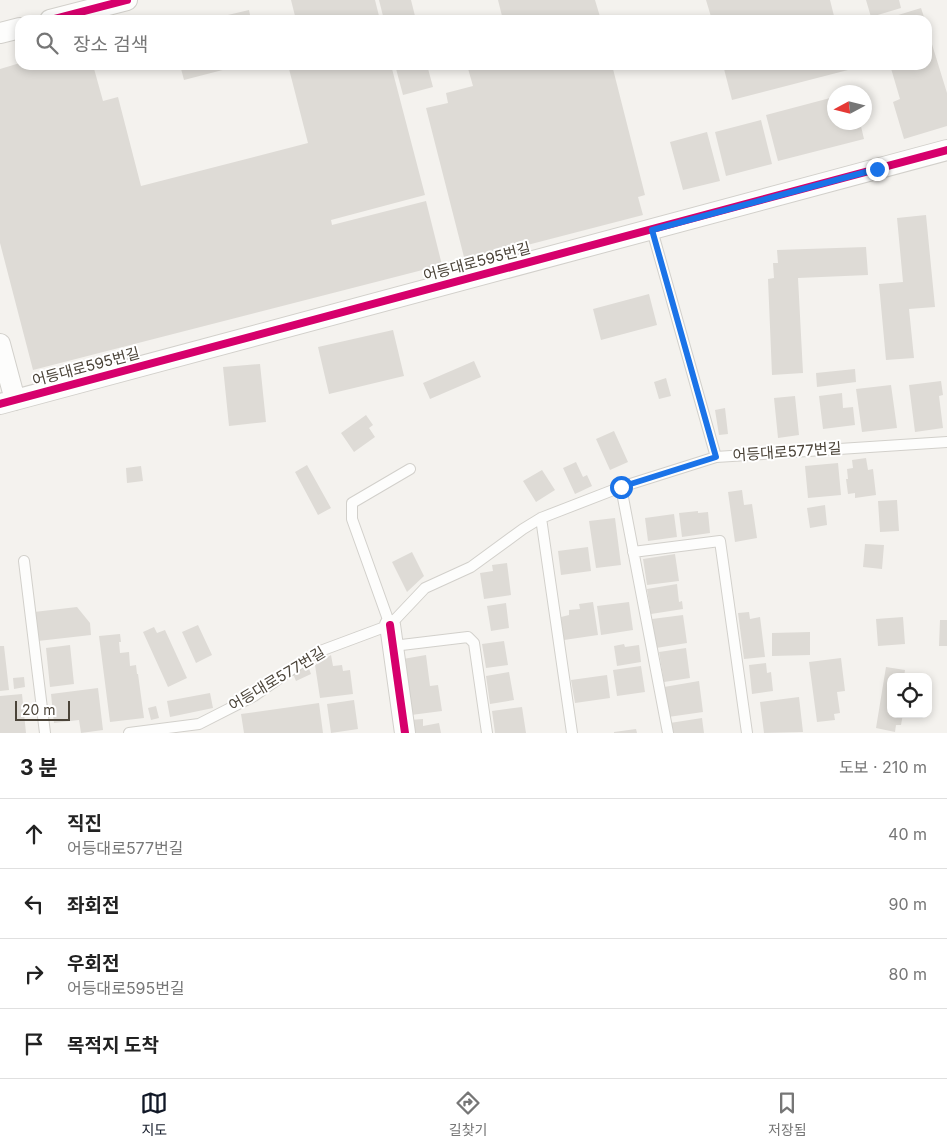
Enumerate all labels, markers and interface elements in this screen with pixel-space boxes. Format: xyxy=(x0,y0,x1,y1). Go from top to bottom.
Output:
search box xyxy=(15,15,932,70)
icon: search xyxy=(33,29,61,57)
text: 장소 검색 xyxy=(73,33,148,56)
north arrow xyxy=(827,85,872,130)
route end xyxy=(866,158,889,181)
street label: 어등대로595번길 xyxy=(421,238,533,285)
street label: 어등대로595번길 xyxy=(30,343,142,390)
street label: 어등대로577번길 xyxy=(732,438,842,465)
route start xyxy=(610,476,633,499)
street label: 어등대로577번길 xyxy=(225,642,328,715)
map controls xyxy=(887,673,932,718)
button: locate xyxy=(887,673,932,718)
scale bar xyxy=(15,698,70,721)
text: 20 m xyxy=(22,701,56,718)
text: 3 분 xyxy=(20,755,58,780)
text: 도보 · 210 m xyxy=(839,757,927,777)
text: 직진 xyxy=(67,812,102,835)
icon: ahead xyxy=(20,820,48,848)
text: 40 m xyxy=(888,824,927,844)
text: 어등대로577번길 xyxy=(67,838,183,858)
icon: left xyxy=(20,890,48,918)
text: 좌회전 xyxy=(67,894,119,917)
text: 90 m xyxy=(888,894,927,914)
text: 우회전 xyxy=(67,952,119,975)
icon: right xyxy=(20,960,48,988)
text: 80 m xyxy=(888,964,927,984)
text: 어등대로595번길 xyxy=(67,978,185,998)
icon: arrive xyxy=(20,1030,48,1058)
text: 목적지 도착 xyxy=(67,1034,159,1057)
tab: 지도 xyxy=(140,1089,168,1139)
tab: 길찾기 xyxy=(449,1089,487,1139)
tab: 저장됨 xyxy=(768,1089,807,1139)

